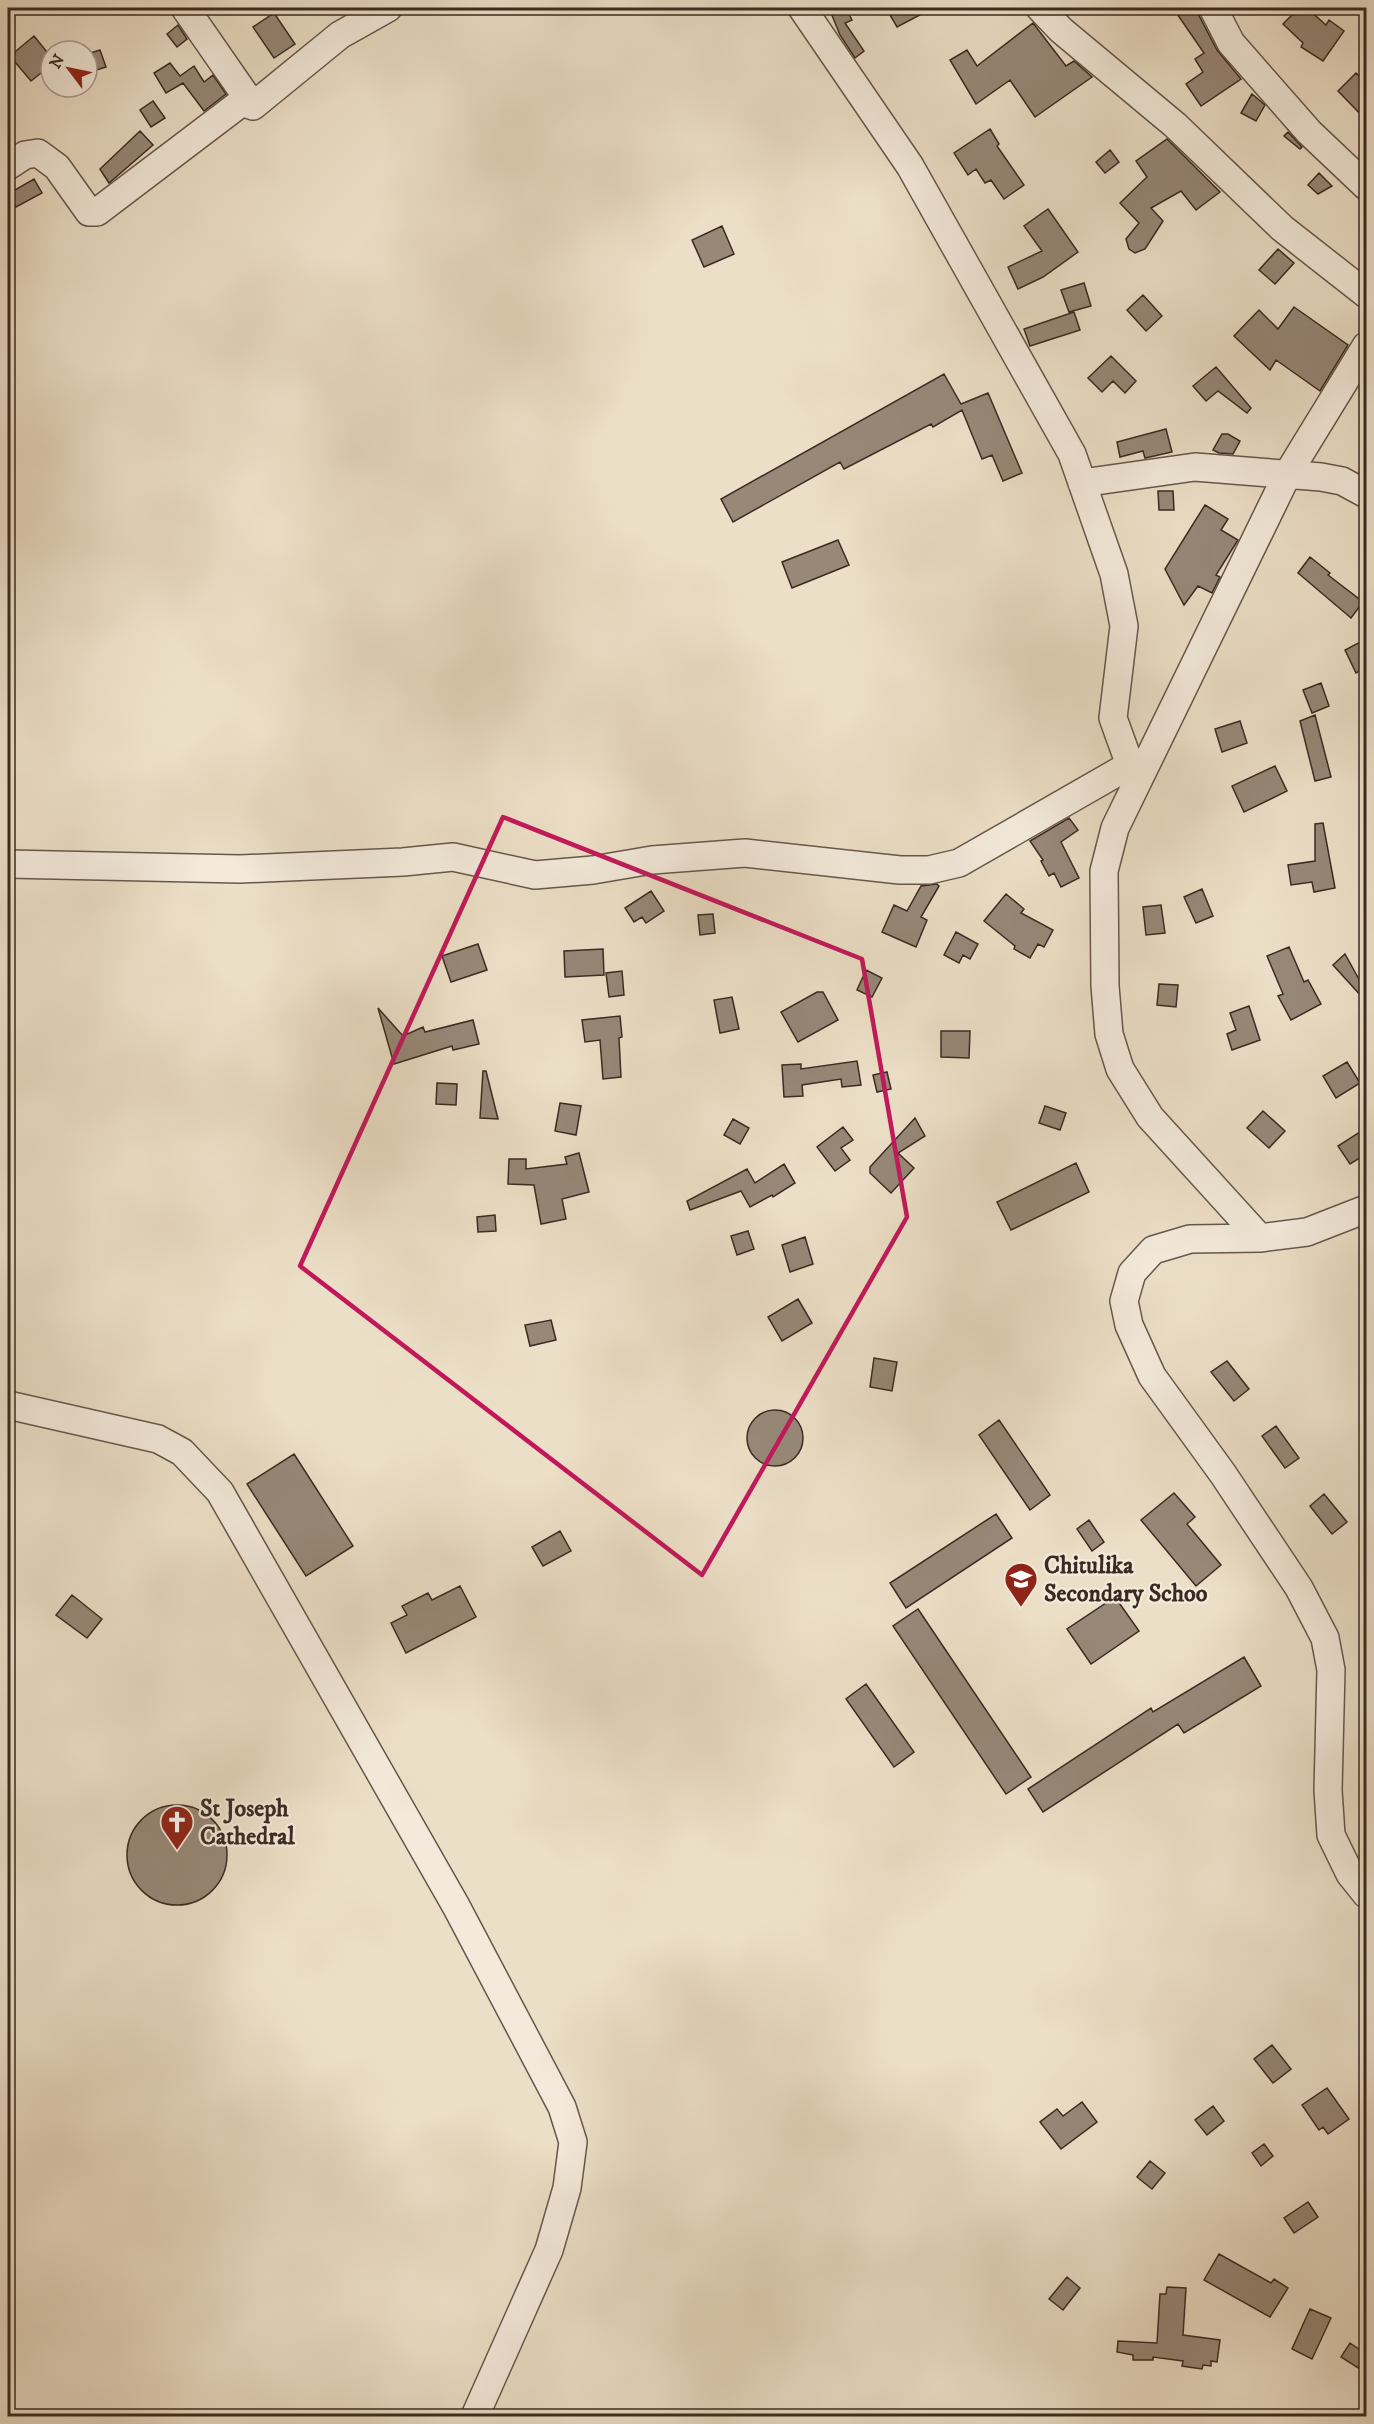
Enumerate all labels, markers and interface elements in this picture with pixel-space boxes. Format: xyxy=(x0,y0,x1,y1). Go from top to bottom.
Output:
north arrow xyxy=(39,39,99,99)
text: N xyxy=(45,51,69,72)
place label: Chitulika Secondary Schoo xyxy=(1044,1551,1208,1609)
school or university icon: Chitulika Secondary Schoo xyxy=(1003,1561,1039,1608)
place label: St Joseph Cathedral xyxy=(200,1794,295,1852)
church icon: St Joseph Cathedral xyxy=(159,1804,195,1851)

